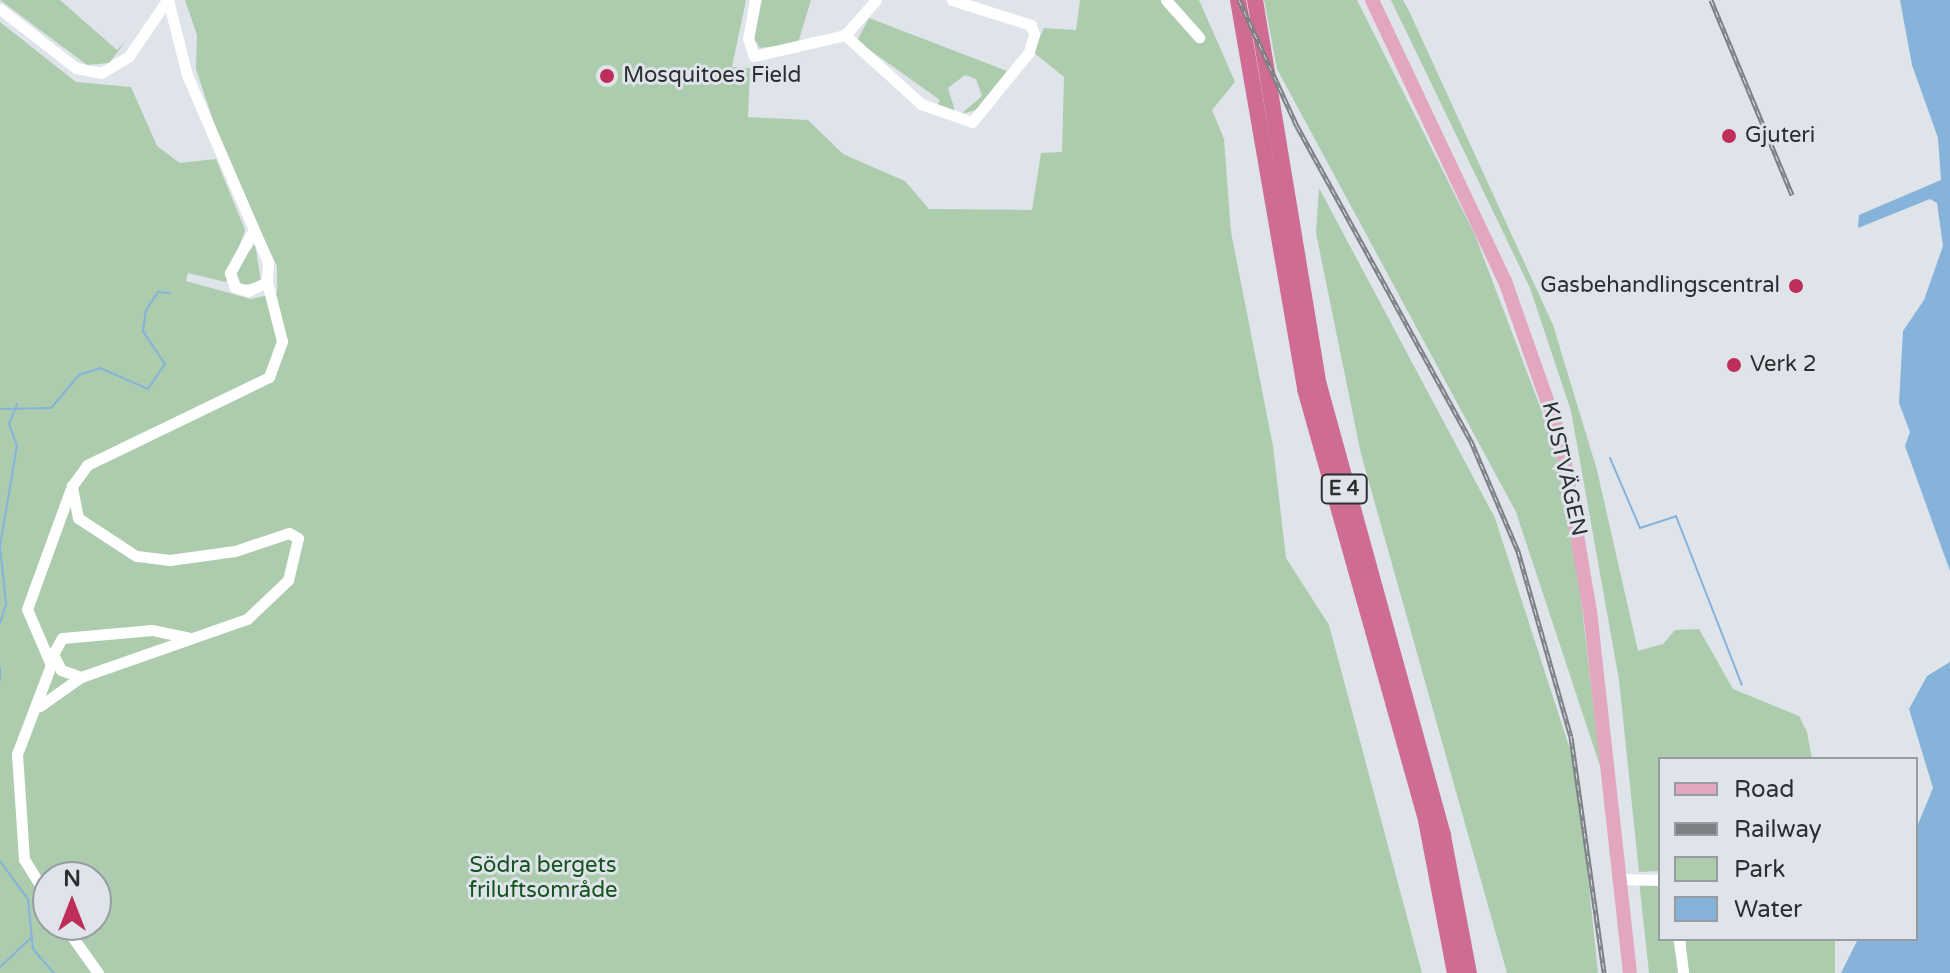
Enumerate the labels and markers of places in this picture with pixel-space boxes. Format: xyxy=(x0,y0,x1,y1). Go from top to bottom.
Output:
place label: Mosquitoes Field xyxy=(623,63,801,89)
marker: Mosquitoes Field xyxy=(598,67,616,85)
place label: Gjuteri xyxy=(1745,123,1815,149)
marker: Gjuteri xyxy=(1720,127,1738,145)
place label: Gasbehandlingscentral xyxy=(1540,273,1780,299)
marker: Gasbehandlingscentral xyxy=(1787,277,1805,295)
place label: Verk 2 xyxy=(1750,352,1816,378)
marker: Verk 2 xyxy=(1725,356,1743,374)

